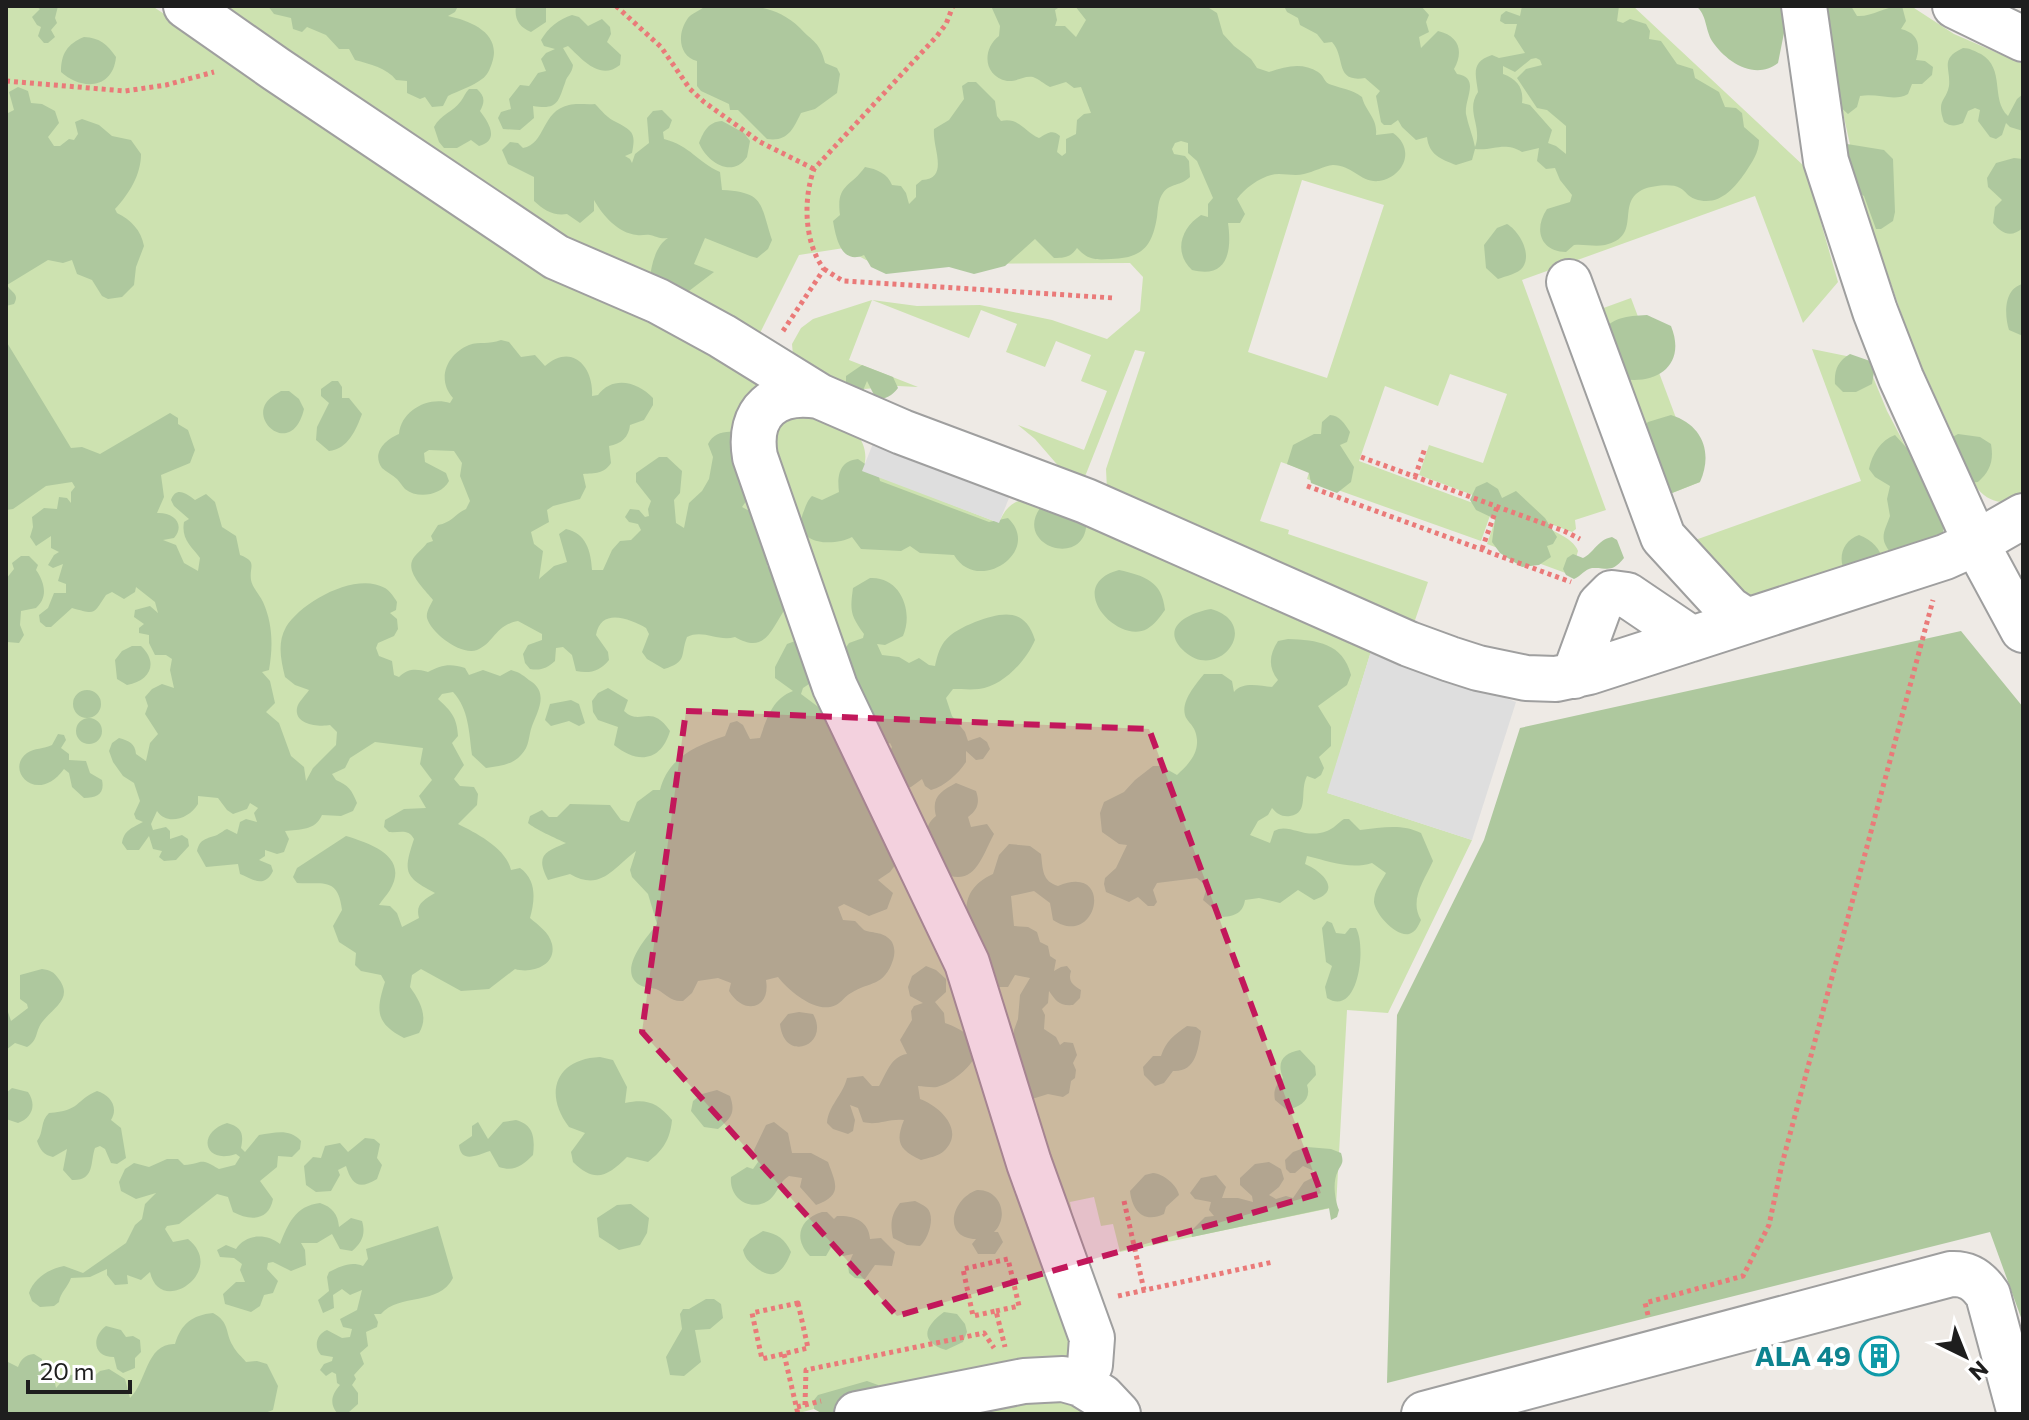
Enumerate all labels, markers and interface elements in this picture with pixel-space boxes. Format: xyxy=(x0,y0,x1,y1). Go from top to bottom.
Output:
north arrow xyxy=(1925,1316,2005,1396)
building icon: ALA 49 xyxy=(1858,1335,1900,1377)
place label: ALA 49 xyxy=(1755,1338,1851,1372)
scale bar xyxy=(28,1344,130,1394)
text: N xyxy=(1964,1355,1994,1386)
text: 20 m xyxy=(40,1356,94,1385)

